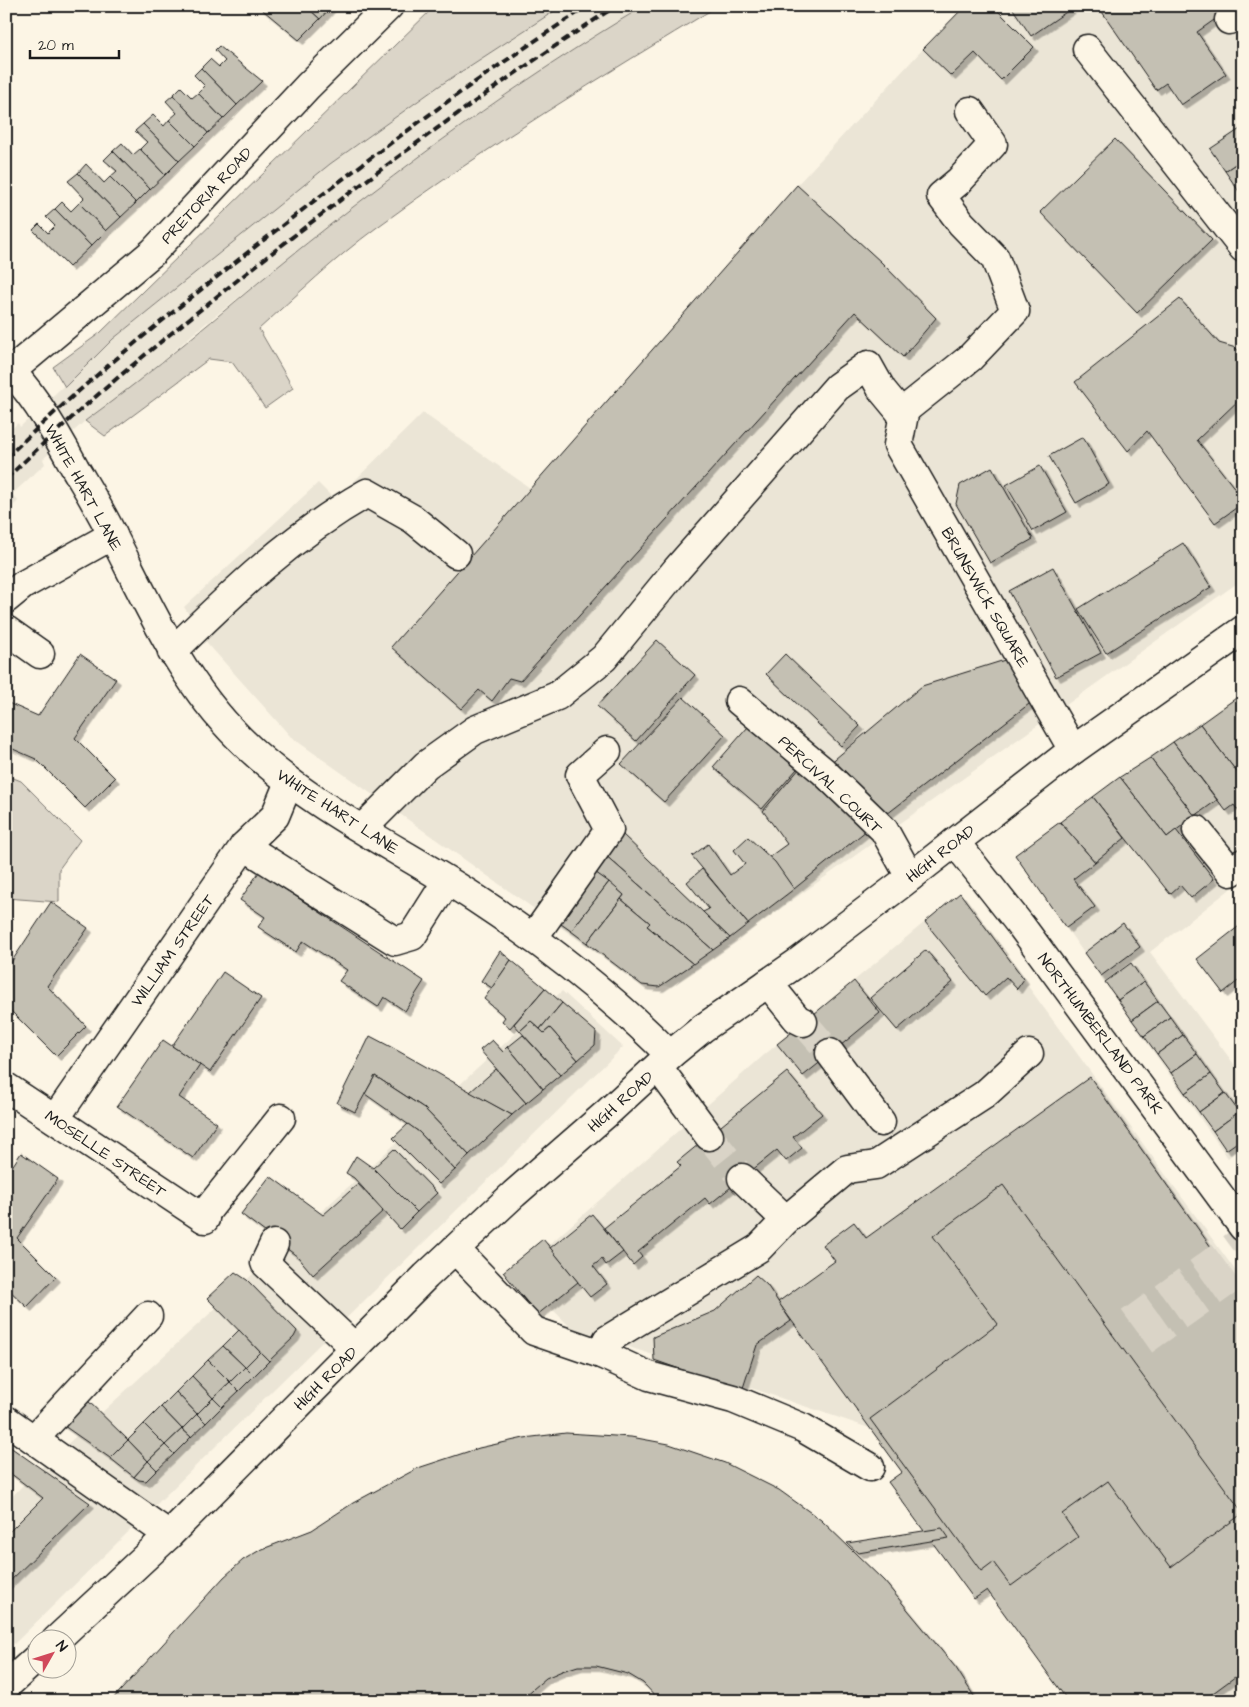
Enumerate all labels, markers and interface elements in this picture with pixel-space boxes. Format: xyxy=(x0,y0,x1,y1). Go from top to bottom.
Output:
scale bar xyxy=(30,28,119,60)
text: 20 m xyxy=(38,35,74,56)
street label: PRETORIA ROAD xyxy=(156,142,257,249)
street label: WHITE HART LANE xyxy=(39,420,127,555)
street label: BRUNSWICK SQUARE xyxy=(936,523,1035,672)
street label: PERCIVAL COURT xyxy=(773,731,887,839)
street label: WHITE HART LANE xyxy=(272,764,403,860)
street label: HIGH ROAD xyxy=(902,820,980,888)
street label: WILLIAM STREET xyxy=(126,890,220,1011)
street label: NORTHUMBERLAND PARK xyxy=(1032,949,1168,1119)
street label: HIGH ROAD xyxy=(583,1066,659,1137)
street label: MOSELLE STREET xyxy=(40,1105,171,1203)
street label: HIGH ROAD xyxy=(289,1342,362,1415)
north arrow xyxy=(28,1630,78,1680)
text: N xyxy=(51,1637,72,1656)

